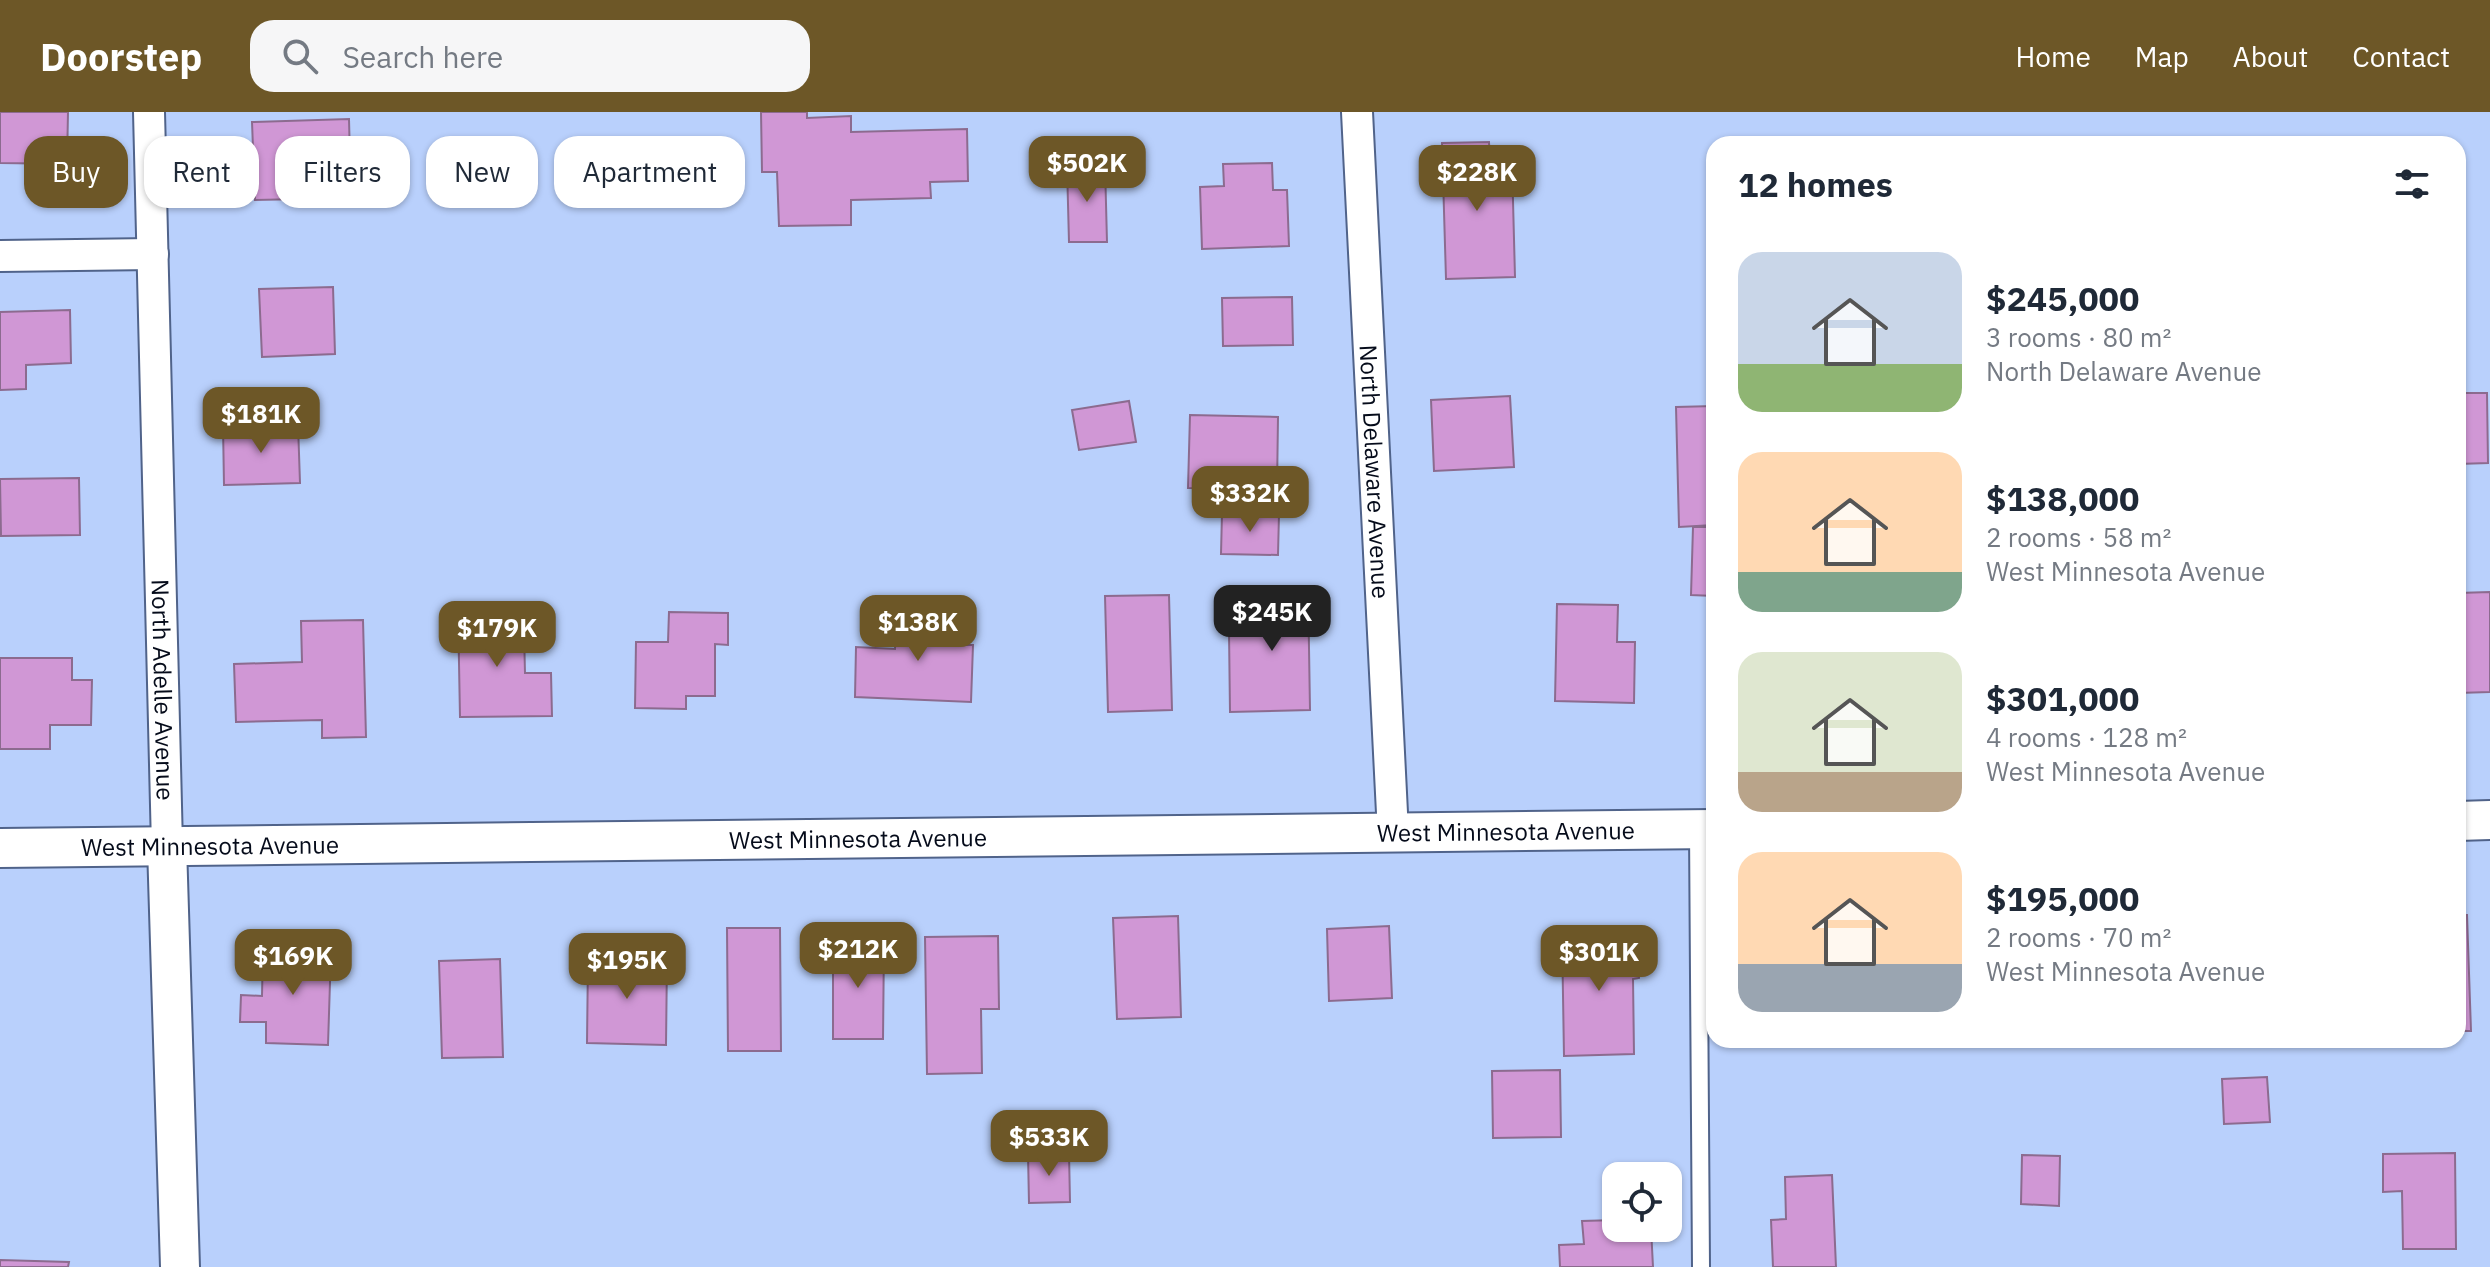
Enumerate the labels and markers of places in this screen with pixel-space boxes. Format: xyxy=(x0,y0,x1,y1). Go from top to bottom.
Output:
pin: $502K xyxy=(1031,136,1143,204)
pin: $228K xyxy=(1421,145,1533,213)
pin: $181K xyxy=(205,387,317,455)
pin: $332K xyxy=(1194,466,1306,534)
pin: $245K xyxy=(1216,585,1328,653)
pin: $138K xyxy=(862,595,974,663)
pin: $179K xyxy=(441,601,553,669)
pin: $212K xyxy=(802,922,914,990)
pin: $301K xyxy=(1543,925,1655,993)
pin: $169K xyxy=(237,929,349,997)
pin: $195K xyxy=(571,933,683,1001)
pin: $533K xyxy=(993,1110,1105,1178)

